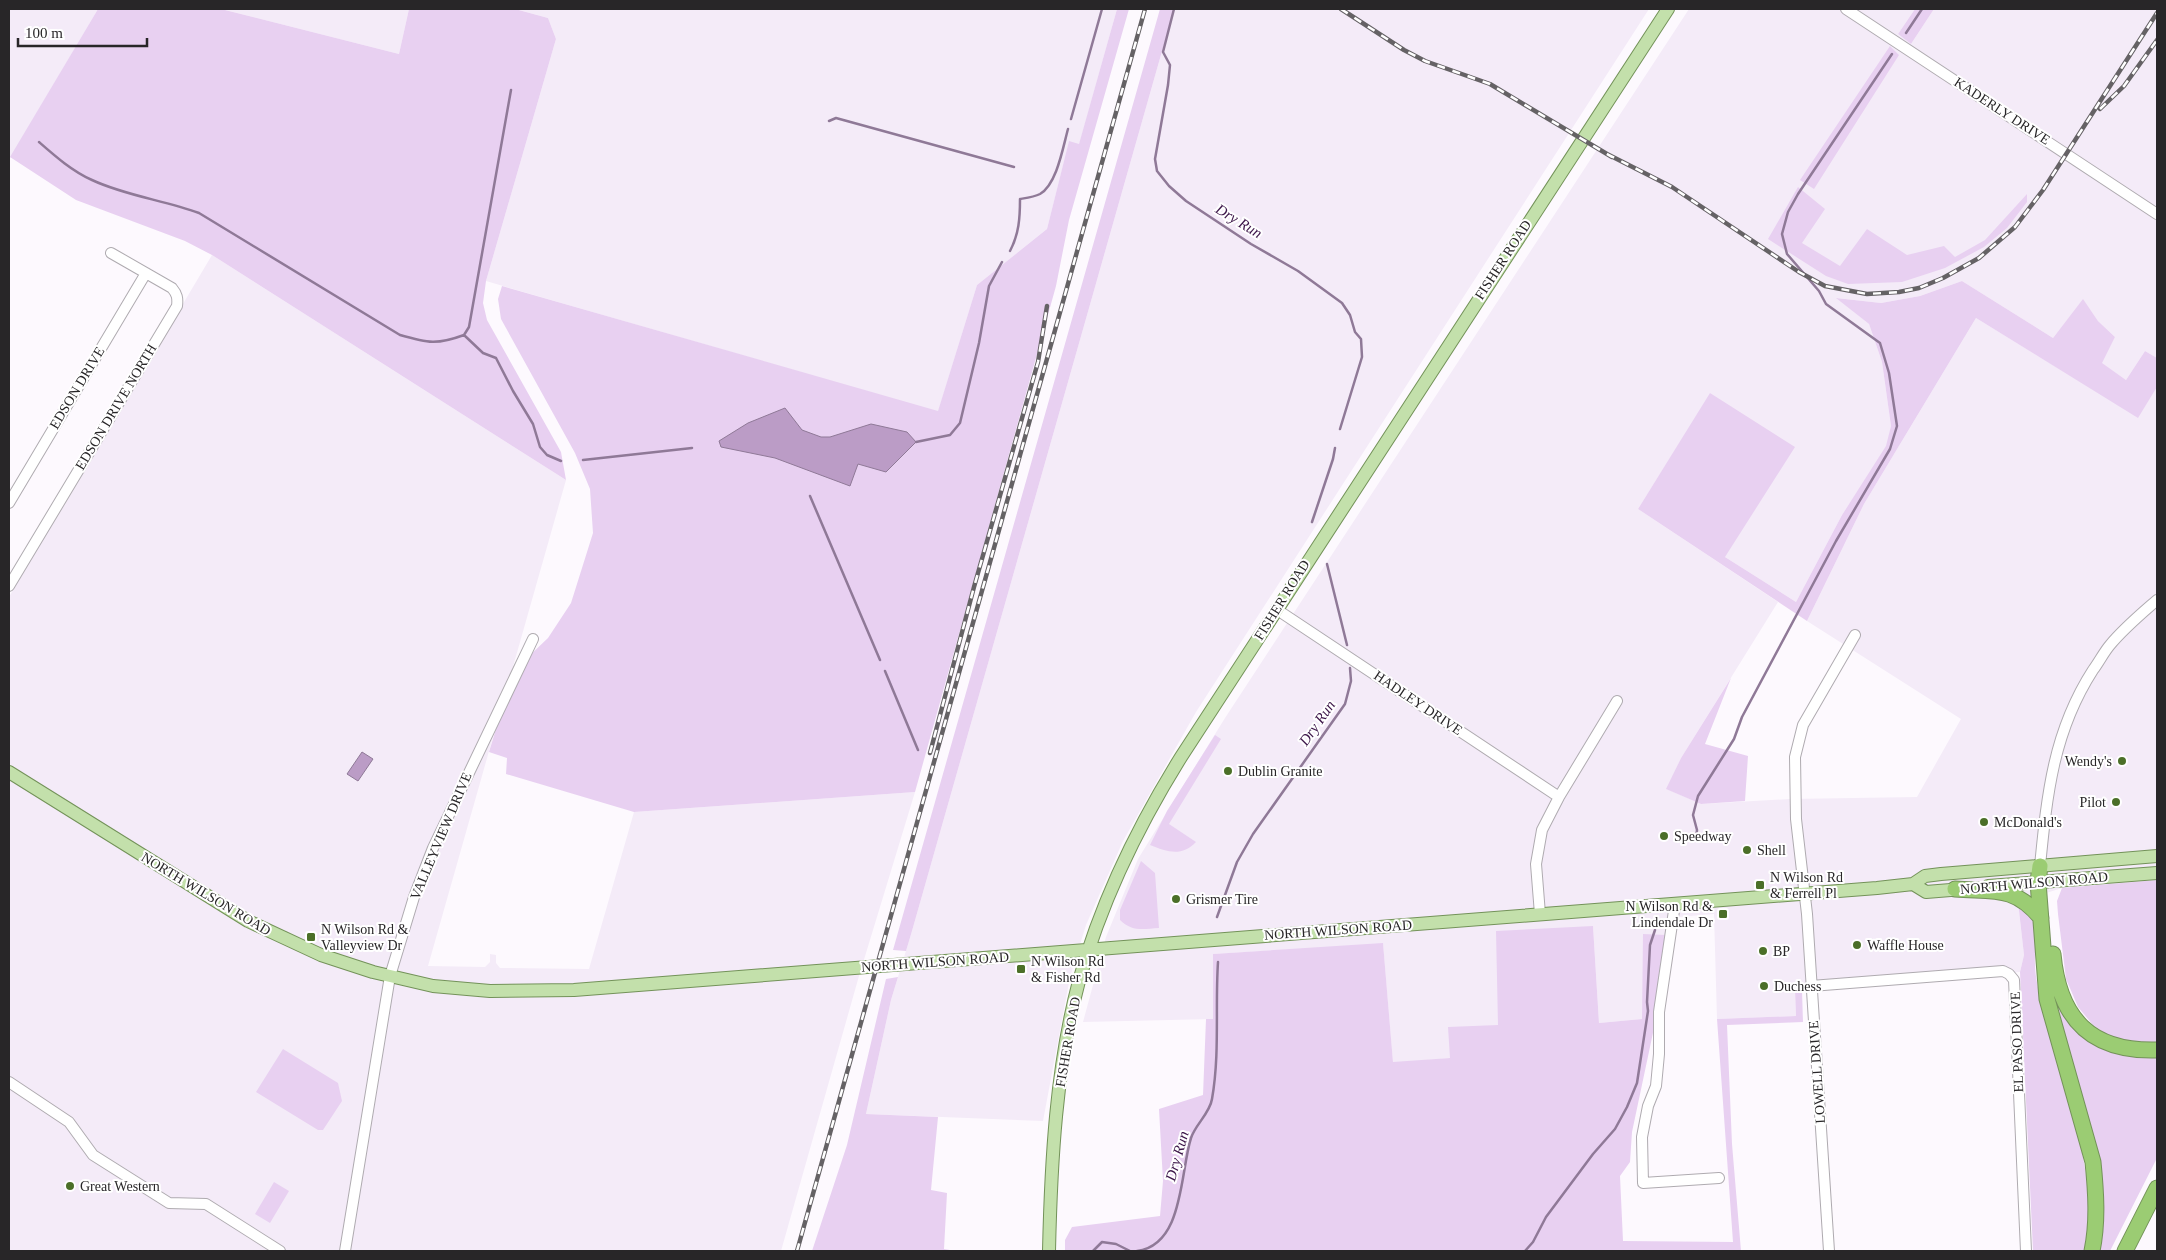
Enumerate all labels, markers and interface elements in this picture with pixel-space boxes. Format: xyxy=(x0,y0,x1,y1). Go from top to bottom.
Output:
scale bar xyxy=(18,15,146,47)
text: 100 m xyxy=(25,25,63,41)
street label: KADERLY DRIVE xyxy=(1951,74,2053,148)
water label: Dry Run xyxy=(1212,200,1265,241)
street label: FISHER ROAD xyxy=(1472,218,1534,302)
street label: EDSON DRIVE NORTH xyxy=(73,341,159,473)
street label: EDSON DRIVE xyxy=(47,344,107,432)
street label: FISHER ROAD xyxy=(1251,557,1313,643)
street label: HADLEY DRIVE xyxy=(1371,668,1465,738)
water label: Dry Run xyxy=(1295,697,1338,749)
place label: Wendy's xyxy=(2065,754,2112,769)
marker: Wendy's xyxy=(2116,755,2128,767)
place label: Dublin Granite xyxy=(1238,764,1322,779)
marker: Dublin Granite xyxy=(1222,765,1234,777)
street label: VALLEYVIEW DRIVE xyxy=(407,770,475,902)
place label: Pilot xyxy=(2080,795,2106,810)
marker: Pilot xyxy=(2110,796,2122,808)
place label: McDonald's xyxy=(1994,815,2062,830)
marker: McDonald's xyxy=(1978,816,1990,828)
place label: Speedway xyxy=(1674,829,1732,844)
marker: Speedway xyxy=(1658,830,1670,842)
place label: Shell xyxy=(1757,843,1786,858)
marker: Shell xyxy=(1741,844,1753,856)
street label: NORTH WILSON ROAD xyxy=(139,849,273,939)
street label: NORTH WILSON ROAD xyxy=(1960,869,2108,897)
place label: N Wilson Rd & Ferrell Pl xyxy=(1770,870,1843,901)
marker: N Wilson Rd & Ferrell Pl xyxy=(1754,879,1766,891)
place label: Grismer Tire xyxy=(1186,892,1258,907)
marker: Grismer Tire xyxy=(1170,893,1182,905)
place label: N Wilson Rd & Lindendale Dr xyxy=(1626,899,1713,930)
marker: N Wilson Rd & Lindendale Dr xyxy=(1717,908,1729,920)
street label: NORTH WILSON ROAD xyxy=(1264,917,1412,943)
place label: N Wilson Rd & Valleyview Dr xyxy=(321,922,409,953)
marker: N Wilson Rd & Valleyview Dr xyxy=(305,931,317,943)
place label: Waffle House xyxy=(1867,938,1944,953)
marker: Waffle House xyxy=(1851,939,1863,951)
place label: BP xyxy=(1773,944,1790,959)
marker: BP xyxy=(1757,945,1769,957)
street label: NORTH WILSON ROAD xyxy=(861,949,1009,975)
place label: N Wilson Rd & Fisher Rd xyxy=(1031,954,1104,985)
marker: N Wilson Rd & Fisher Rd xyxy=(1015,963,1027,975)
place label: Duchess xyxy=(1774,979,1821,994)
marker: Duchess xyxy=(1758,980,1770,992)
street label: EL PASO DRIVE xyxy=(2008,991,2026,1093)
street label: FISHER ROAD xyxy=(1053,996,1083,1088)
street label: LOWELL DRIVE xyxy=(1806,1020,1828,1124)
water label: Dry Run xyxy=(1162,1129,1192,1184)
place label: Great Western xyxy=(80,1179,160,1194)
marker: Great Western xyxy=(64,1180,76,1192)

